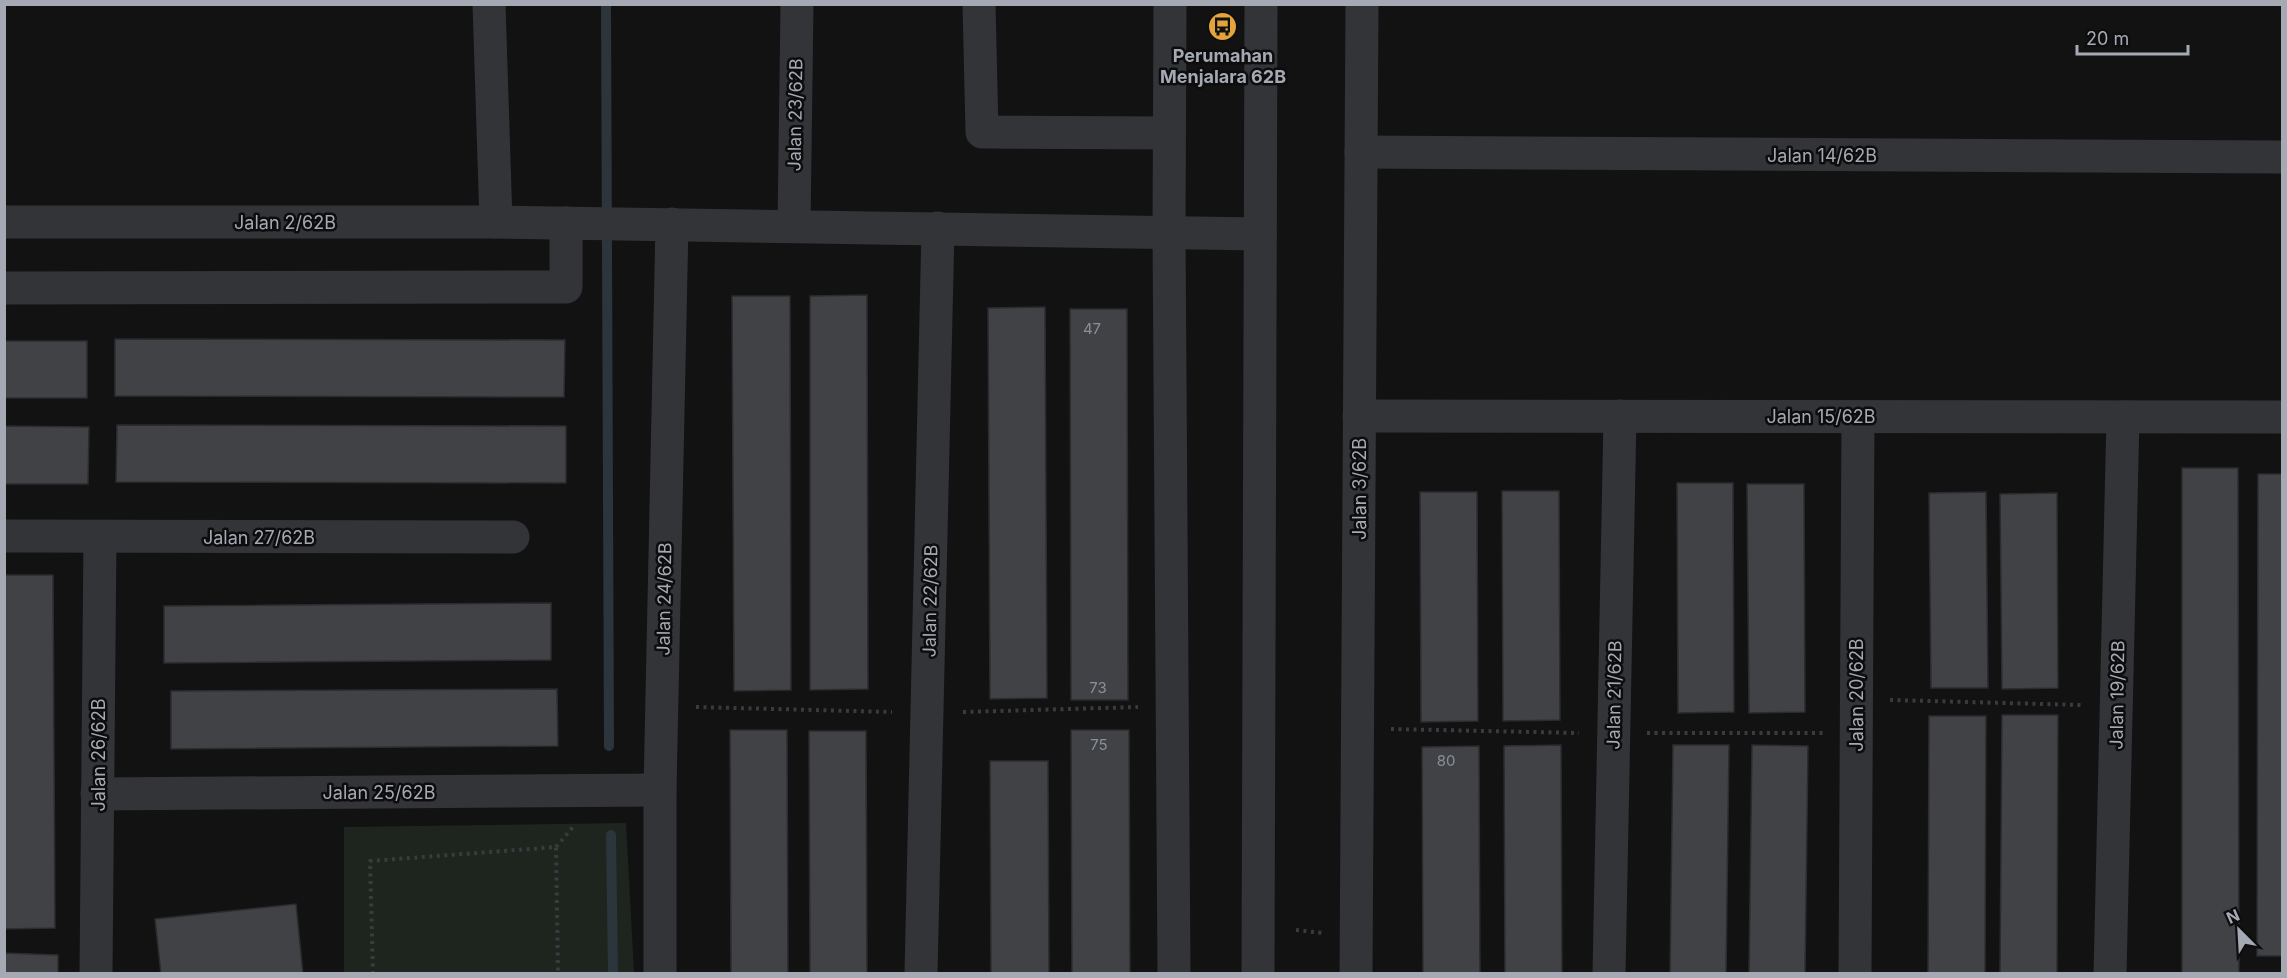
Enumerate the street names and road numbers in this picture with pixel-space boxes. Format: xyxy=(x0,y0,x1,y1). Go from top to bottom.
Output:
street label: Jalan 23/62B xyxy=(784,58,806,172)
street label: Jalan 14/62B xyxy=(1767,145,1877,166)
street label: Jalan 2/62B xyxy=(234,212,336,233)
street label: Jalan 15/62B xyxy=(1766,406,1876,427)
street label: Jalan 3/62B xyxy=(1349,438,1370,540)
street label: Jalan 27/62B xyxy=(203,527,315,548)
street label: Jalan 24/62B xyxy=(653,542,675,656)
street label: Jalan 22/62B xyxy=(919,544,941,658)
street label: Jalan 20/62B xyxy=(1846,638,1867,752)
street label: Jalan 21/62B xyxy=(1603,640,1625,750)
street label: Jalan 19/62B xyxy=(2106,640,2128,750)
street label: Jalan 26/62B xyxy=(88,698,109,812)
street label: Jalan 25/62B xyxy=(323,782,435,803)

